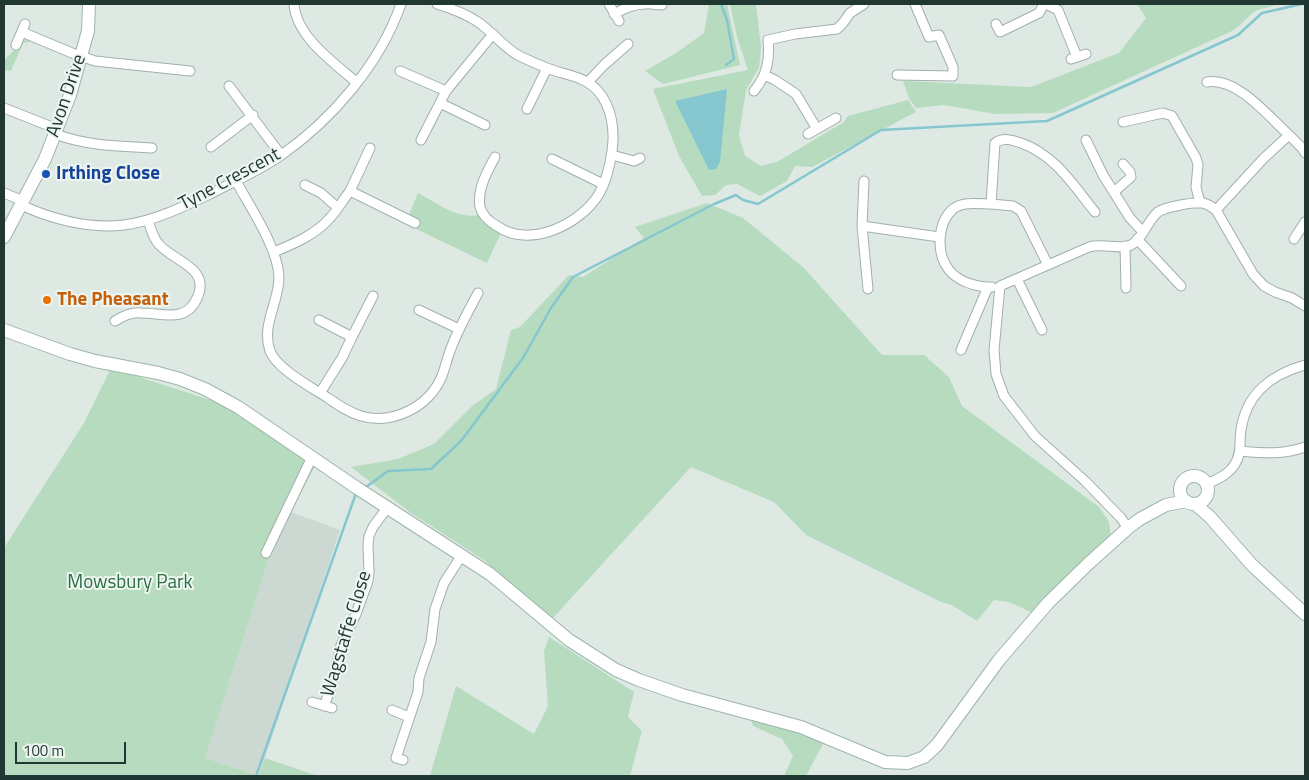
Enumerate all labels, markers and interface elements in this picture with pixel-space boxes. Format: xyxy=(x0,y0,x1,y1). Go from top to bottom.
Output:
street label: Avon Drive xyxy=(42,52,92,140)
street label: Tyne Crescent xyxy=(175,144,285,216)
place label: Irthing Close xyxy=(56,163,160,185)
marker: Irthing Close xyxy=(40,168,52,180)
place label: The Pheasant xyxy=(57,289,169,311)
marker: The Pheasant xyxy=(41,294,53,306)
street label: Wagstaffe Close xyxy=(317,568,377,700)
park label: Mowsbury Park xyxy=(67,572,193,594)
scale bar xyxy=(18,732,129,764)
text: 100 m xyxy=(23,739,64,762)

